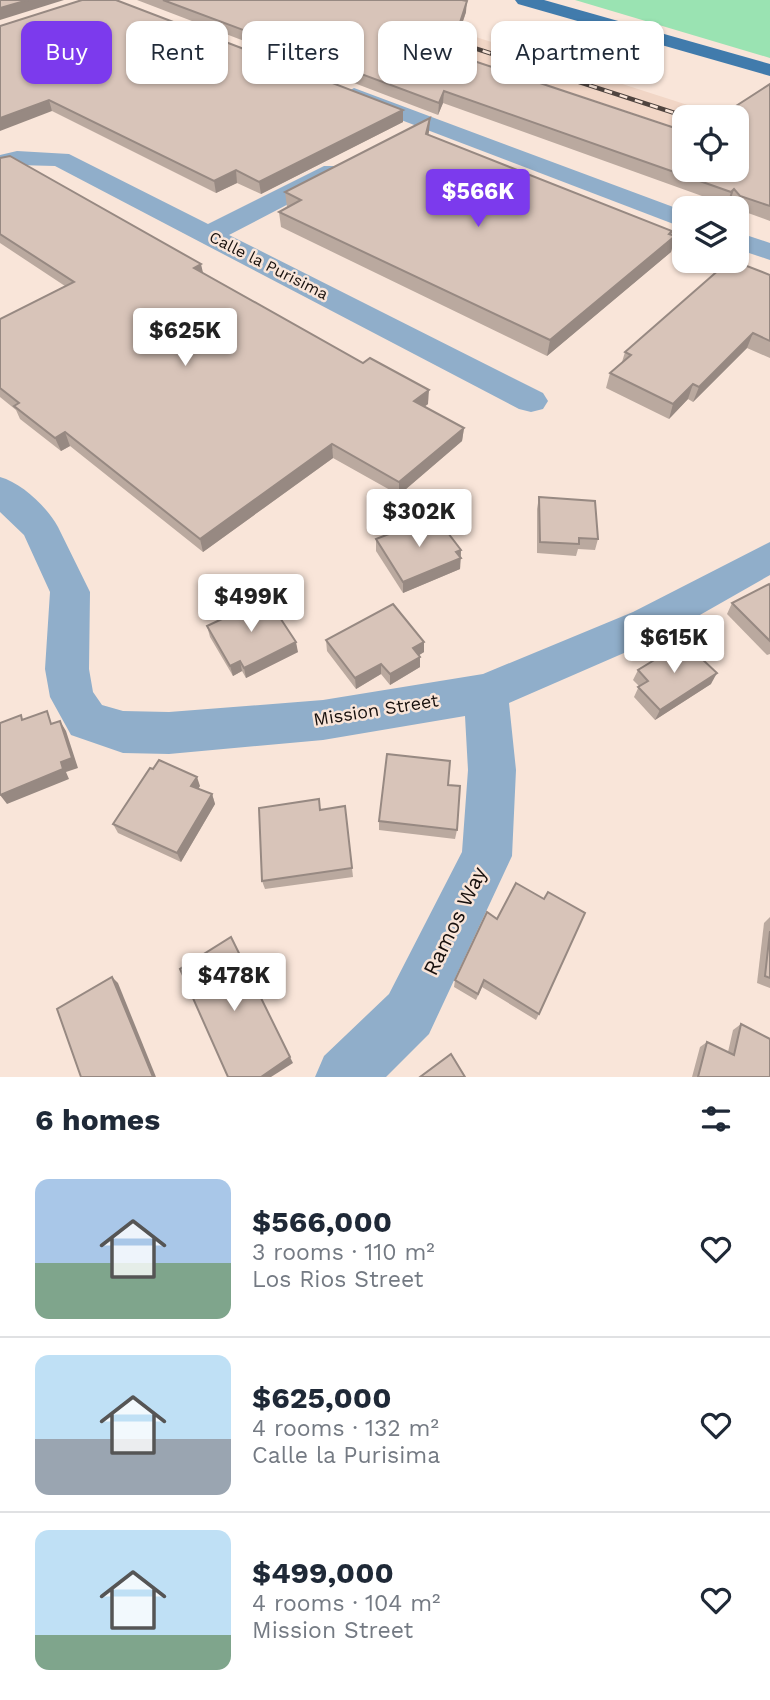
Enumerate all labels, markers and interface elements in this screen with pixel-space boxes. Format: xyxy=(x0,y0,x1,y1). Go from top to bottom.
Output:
chip: Buy xyxy=(21,21,112,84)
chip: Rent xyxy=(126,21,228,84)
chip: Filters xyxy=(242,21,364,84)
chip: New xyxy=(378,21,477,84)
chip: Apartment xyxy=(491,21,664,84)
map controls xyxy=(672,105,749,273)
button: locate xyxy=(672,105,749,182)
pin: $566K xyxy=(429,170,527,229)
text: $566K xyxy=(442,178,514,205)
button: layers xyxy=(672,196,749,273)
street label: Calle la Purisima xyxy=(206,227,331,304)
pin: $625K xyxy=(136,308,234,368)
text: $625K xyxy=(149,317,221,344)
pin: $302K xyxy=(370,490,468,549)
text: $302K xyxy=(383,498,455,525)
pin: $499K xyxy=(202,574,300,634)
text: $499K xyxy=(214,583,288,610)
pin: $615K xyxy=(625,616,723,675)
text: $615K xyxy=(640,624,708,651)
street label: Mission Street xyxy=(312,689,440,730)
street label: Ramos Way xyxy=(418,862,492,979)
pin: $478K xyxy=(185,954,283,1013)
text: $478K xyxy=(198,962,270,989)
icon: filters xyxy=(697,1100,735,1138)
text: 6 homes xyxy=(35,1102,160,1137)
text: $566,000 xyxy=(252,1204,392,1239)
icon: home xyxy=(91,1207,175,1291)
icon: heart xyxy=(697,1230,735,1268)
text: 3 rooms · 110 m² xyxy=(252,1239,435,1266)
text: Los Rios Street xyxy=(252,1266,423,1293)
text: $625,000 xyxy=(252,1380,391,1415)
icon: home xyxy=(91,1383,175,1467)
icon: heart xyxy=(697,1406,735,1444)
text: 4 rooms · 132 m² xyxy=(252,1415,439,1442)
text: Calle la Purisima xyxy=(252,1442,440,1469)
text: $499,000 xyxy=(252,1555,394,1590)
icon: home xyxy=(91,1558,175,1642)
icon: heart xyxy=(697,1581,735,1619)
text: 4 rooms · 104 m² xyxy=(252,1590,440,1617)
text: Mission Street xyxy=(252,1617,413,1644)

